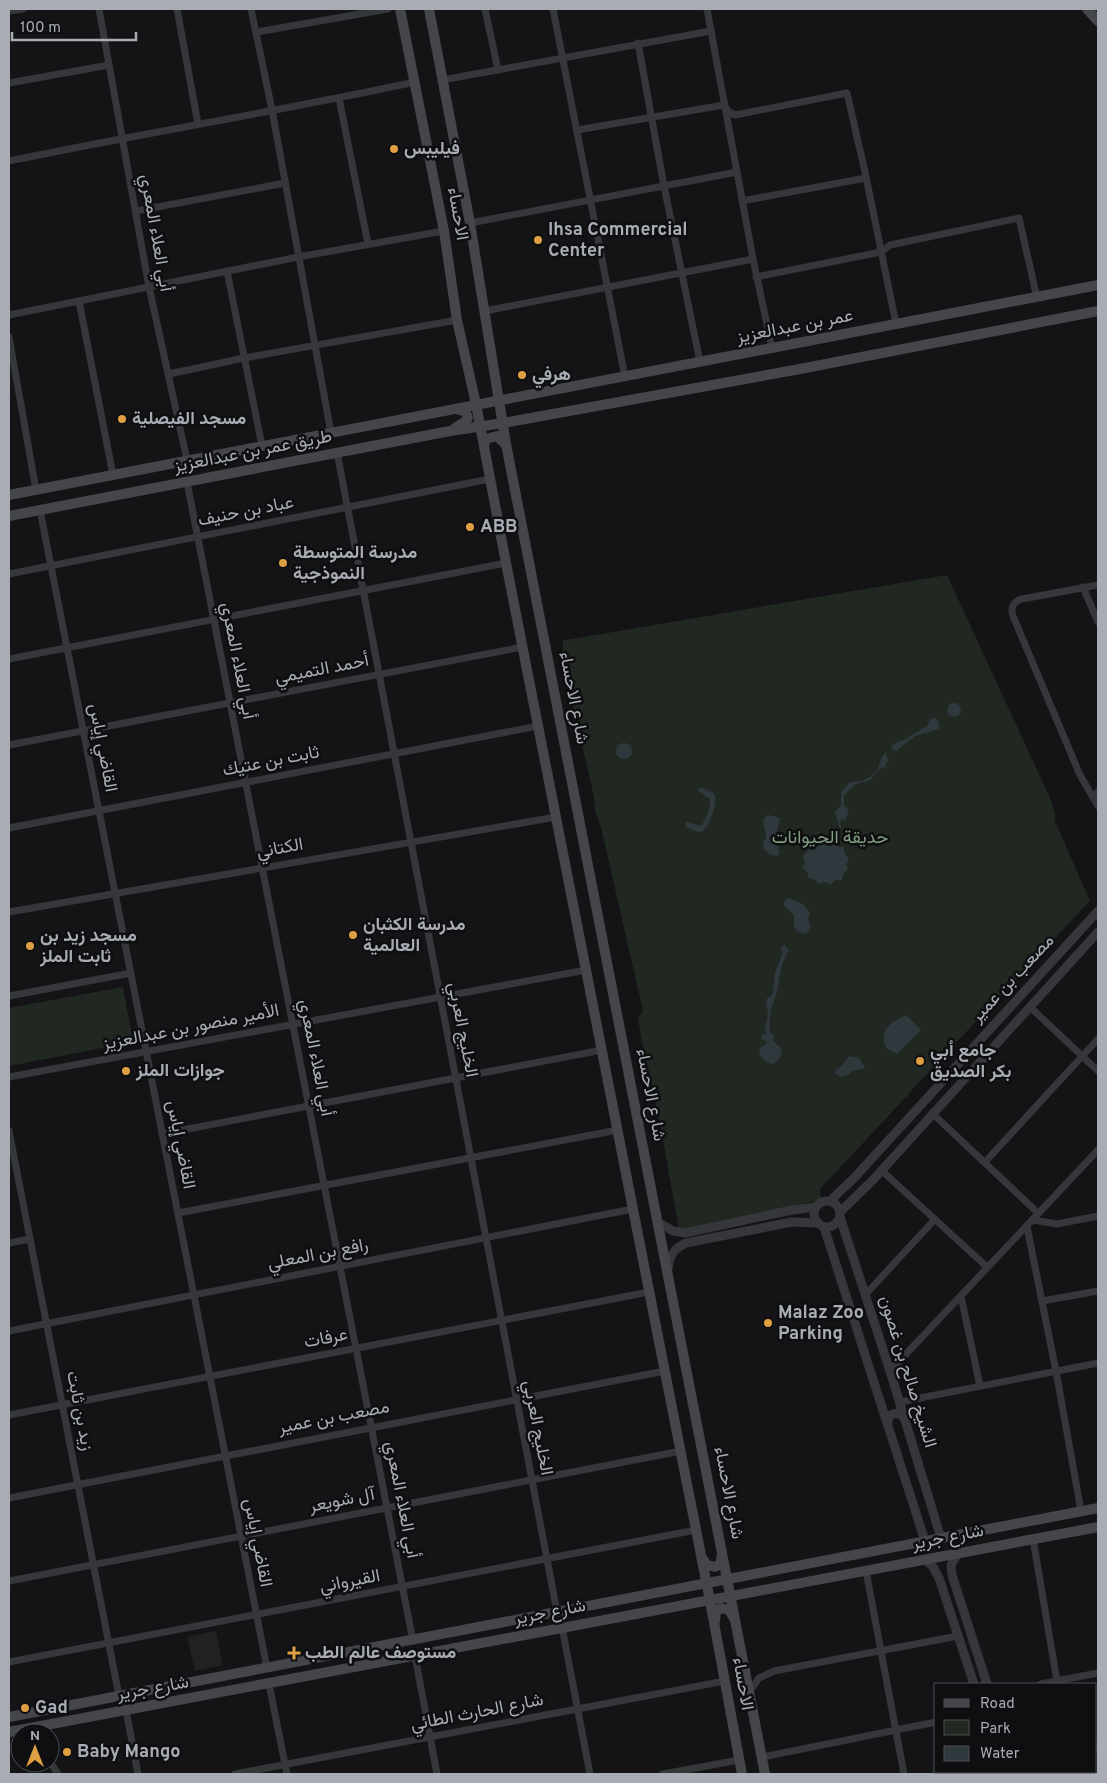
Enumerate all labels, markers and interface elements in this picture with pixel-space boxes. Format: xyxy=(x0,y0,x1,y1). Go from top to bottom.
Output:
scale bar xyxy=(12,10,136,42)
text: 100 m xyxy=(20,19,61,38)
place label: فيليبس xyxy=(404,138,460,161)
marker: فيليبس xyxy=(388,143,400,155)
street label: أبي العلاء المعري xyxy=(131,173,177,294)
street label: الاحساء xyxy=(441,186,473,242)
place label: Ihsa Commercial Center xyxy=(548,219,688,263)
marker: Ihsa Commercial Center xyxy=(532,234,544,246)
street label: عمر بن عبدالعزيز xyxy=(734,304,855,350)
place label: هرفي xyxy=(532,364,571,389)
marker: هرفي xyxy=(516,369,528,381)
place label: مسجد الفيصلية xyxy=(132,408,247,431)
marker: مسجد الفيصلية xyxy=(116,413,128,425)
street label: طريق عمر بن عبدالعزيز xyxy=(171,425,334,479)
street label: عباد بن حنيف xyxy=(196,491,296,533)
place label: ABB xyxy=(480,516,518,539)
marker: ABB xyxy=(464,521,476,533)
place label: مدرسة المتوسطة النموذجية xyxy=(293,542,417,586)
marker: مدرسة المتوسطة النموذجية xyxy=(277,557,289,569)
street label: أبي العلاء المعري xyxy=(212,601,260,722)
street label: أحمد التميمي xyxy=(273,650,371,692)
street label: شارع الاحساء xyxy=(553,650,593,746)
street label: القاضي إياس xyxy=(80,702,122,795)
street label: ثابت بن عتيك xyxy=(221,741,321,783)
park label: حديقة الحيوانات xyxy=(772,827,888,850)
street label: الكتاني xyxy=(255,834,305,866)
place label: مدرسة الكثبان العالمية xyxy=(363,914,466,958)
place label: مسجد زيد بن ثابت الملز xyxy=(39,925,137,969)
marker: مدرسة الكثبان العالمية xyxy=(347,929,359,941)
street label: مصعب بن عمير xyxy=(965,930,1060,1029)
marker: مسجد زيد بن ثابت الملز xyxy=(24,940,36,952)
street label: الخليج العربي xyxy=(440,981,482,1080)
street label: أبي العلاء المعري xyxy=(290,998,338,1119)
street label: الأمير منصور بن عبدالعزيز xyxy=(100,1000,281,1057)
place label: جامع أبي بكر الصديق xyxy=(930,1040,1011,1084)
street label: شارع الاحساء xyxy=(630,1047,670,1143)
marker: جامع أبي بكر الصديق xyxy=(914,1055,926,1067)
place label: جوازات الملز xyxy=(135,1060,225,1083)
marker: جوازات الملز xyxy=(120,1065,132,1077)
street label: القاضي إياس xyxy=(158,1099,200,1192)
street label: رافع بن المعلي xyxy=(266,1234,371,1278)
street label: الشيخ صالح بن غصون xyxy=(873,1293,941,1451)
place label: Malaz Zoo Parking xyxy=(778,1302,864,1346)
marker: Malaz Zoo Parking xyxy=(762,1317,774,1329)
street label: عرفات xyxy=(302,1324,350,1354)
street label: زيد بن ثابت xyxy=(60,1369,98,1453)
street label: الخليج العربي xyxy=(515,1379,557,1478)
street label: مصعب بن عمير xyxy=(276,1396,391,1440)
street label: أبي العلاء المعري xyxy=(376,1440,424,1561)
street label: شارع الاحساء xyxy=(708,1445,748,1541)
street label: آل شويعر xyxy=(306,1483,378,1519)
street label: القاضي إياس xyxy=(235,1497,277,1590)
street label: شارع جرير xyxy=(909,1520,986,1556)
street label: القيرواني xyxy=(318,1565,383,1601)
street label: شارع جرير xyxy=(511,1595,588,1631)
place label: مستوصف عالم الطب xyxy=(305,1642,457,1665)
marker: مستوصف عالم الطب xyxy=(287,1646,301,1660)
street label: الاحساء xyxy=(726,1656,758,1712)
street label: شارع جرير xyxy=(114,1671,191,1707)
legend xyxy=(934,1683,1097,1773)
street label: شارع الحارث الطائي xyxy=(409,1689,546,1739)
text: Road xyxy=(980,1695,1015,1714)
place label: Gad xyxy=(35,1697,68,1720)
marker: Gad xyxy=(19,1702,31,1714)
text: Park xyxy=(980,1720,1011,1739)
north arrow xyxy=(10,1723,60,1773)
text: N xyxy=(30,1728,40,1745)
place label: Baby Mango xyxy=(77,1741,180,1764)
text: Water xyxy=(980,1745,1020,1764)
marker: Baby Mango xyxy=(61,1746,73,1758)

